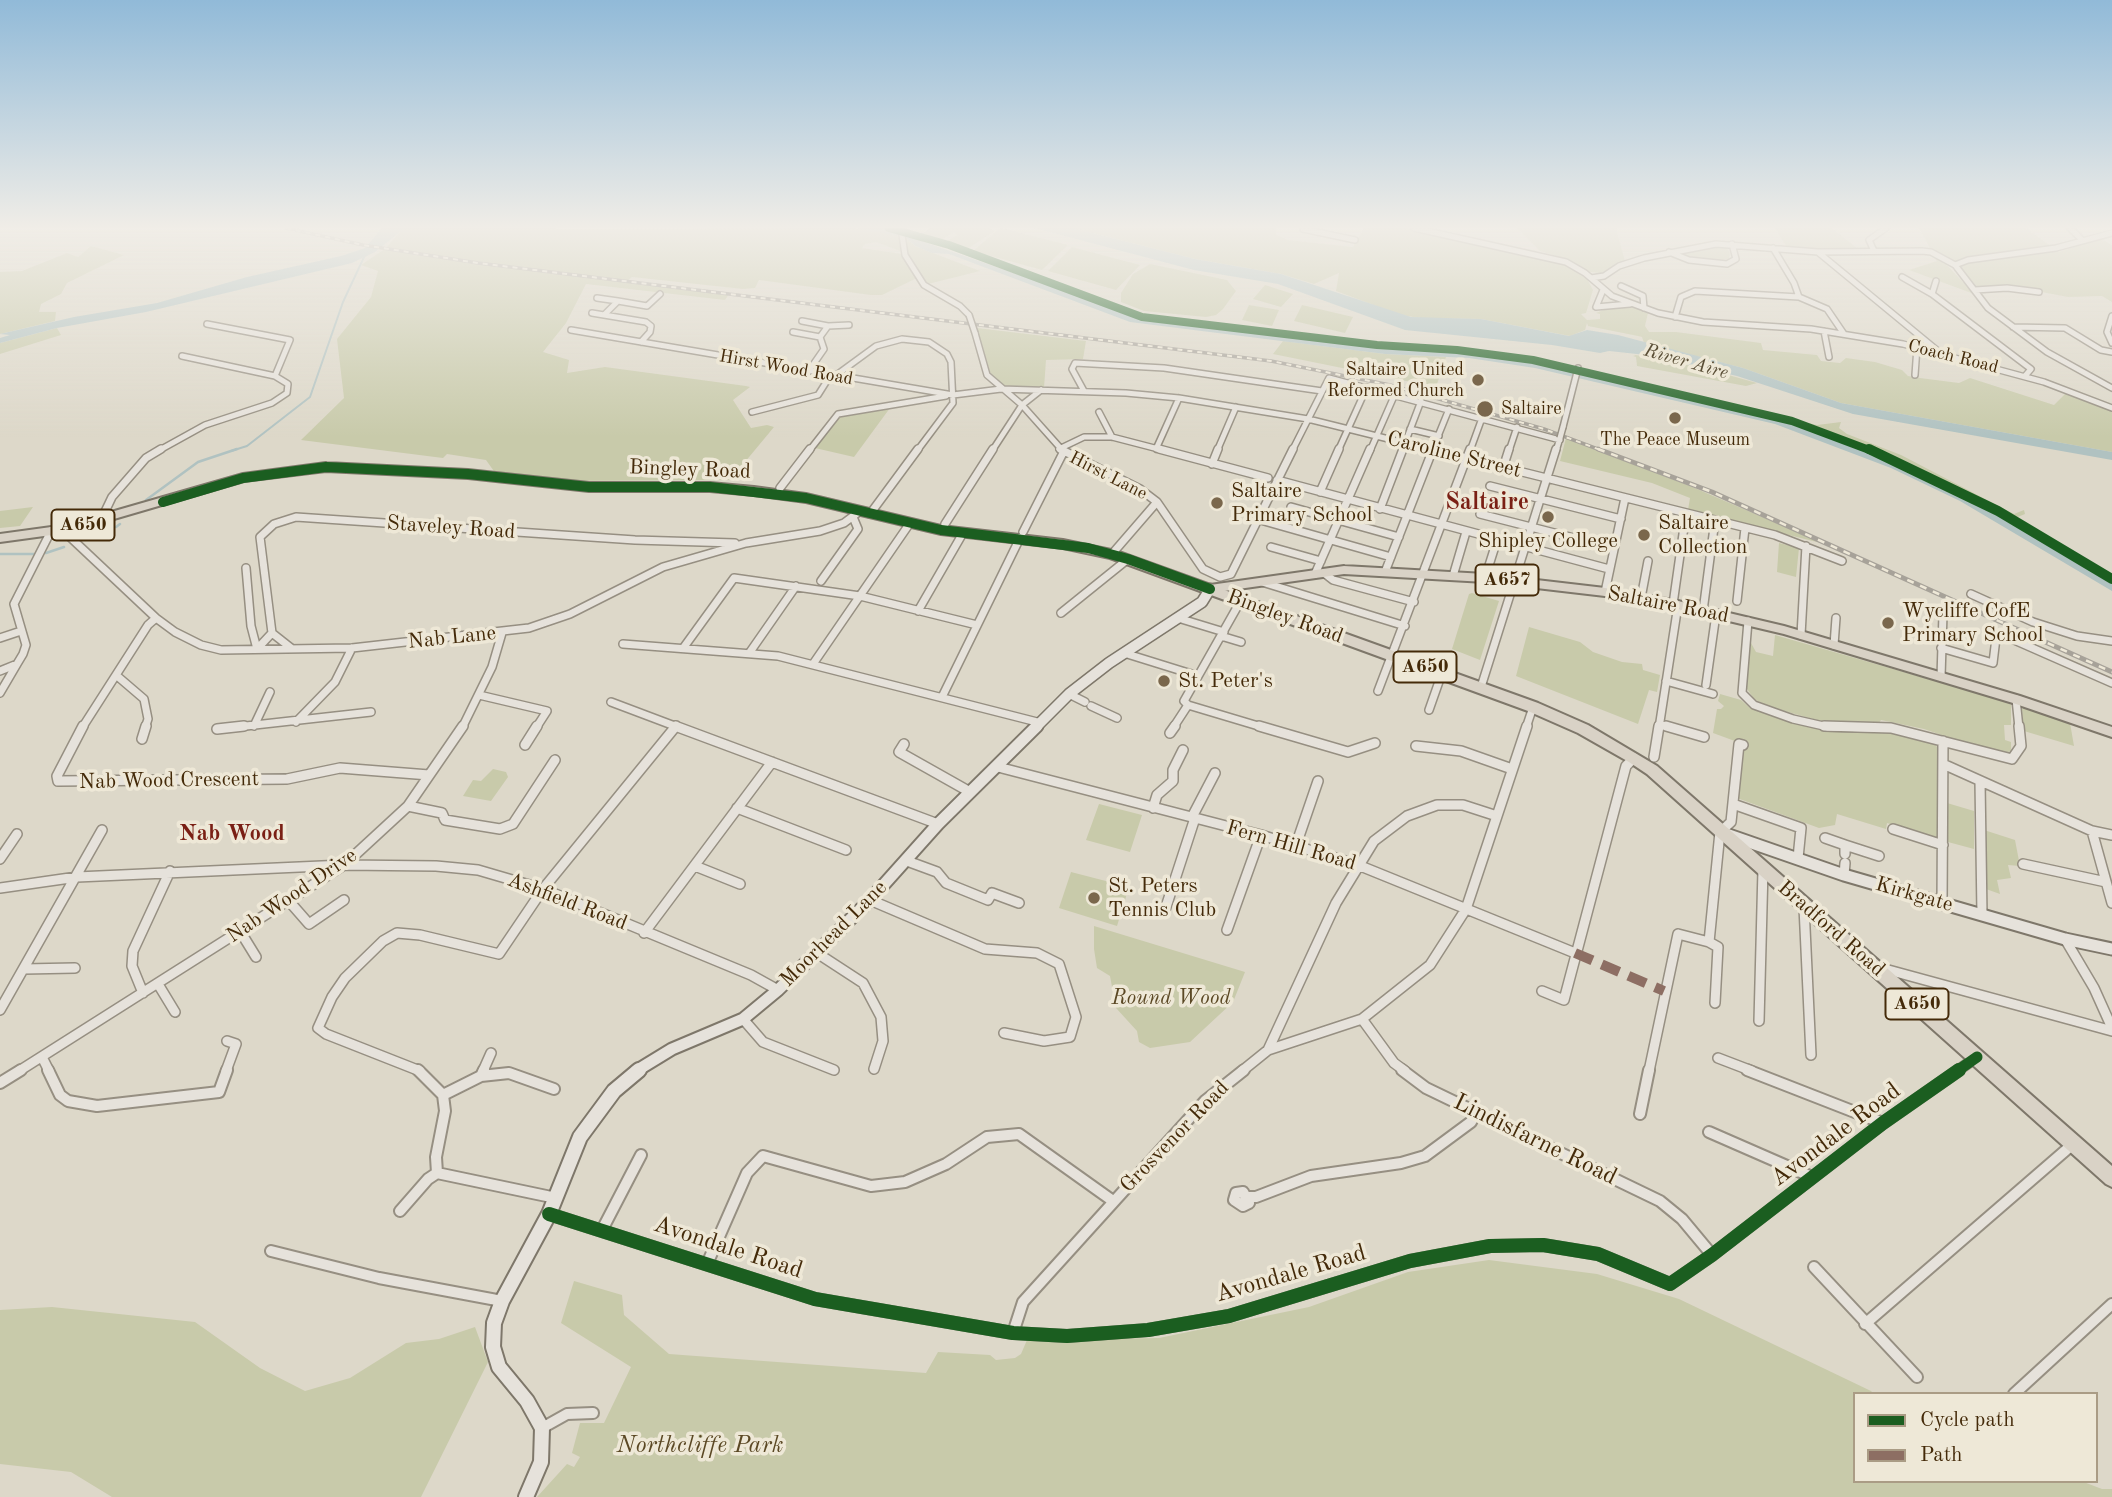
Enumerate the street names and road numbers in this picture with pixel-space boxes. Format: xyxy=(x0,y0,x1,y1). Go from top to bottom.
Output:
street label: Coach Road xyxy=(1905,335,2001,379)
street label: Hirst Wood Road xyxy=(717,346,855,390)
street label: Caroline Street xyxy=(1384,426,1524,484)
street label: Hirst Lane xyxy=(1065,447,1151,505)
street label: Bingley Road xyxy=(629,455,751,485)
road number: A650 xyxy=(52,510,114,540)
street label: Staveley Road xyxy=(386,511,516,545)
road number: A657 xyxy=(1476,565,1538,596)
street label: Saltaire Road xyxy=(1605,581,1731,629)
street label: Bingley Road xyxy=(1223,584,1347,650)
street label: Nab Lane xyxy=(407,621,497,655)
road number: A650 xyxy=(1394,652,1456,682)
street label: Nab Wood Crescent xyxy=(79,767,259,795)
street label: Fern Hill Road xyxy=(1223,815,1359,877)
street label: Nab Wood Drive xyxy=(222,843,362,949)
street label: Ashfield Road xyxy=(503,868,631,936)
street label: Kirkgate xyxy=(1872,872,1956,918)
street label: Moorhead Lane xyxy=(775,875,893,993)
street label: Bradford Road xyxy=(1772,876,1890,982)
road number: A650 xyxy=(1885,988,1948,1020)
street label: Grosvenor Road xyxy=(1115,1076,1235,1198)
street label: Avondale Road xyxy=(1765,1077,1907,1193)
street label: Lindisfarne Road xyxy=(1448,1088,1622,1192)
street label: Avondale Road xyxy=(650,1210,806,1286)
street label: Avondale Road xyxy=(1212,1239,1370,1309)

